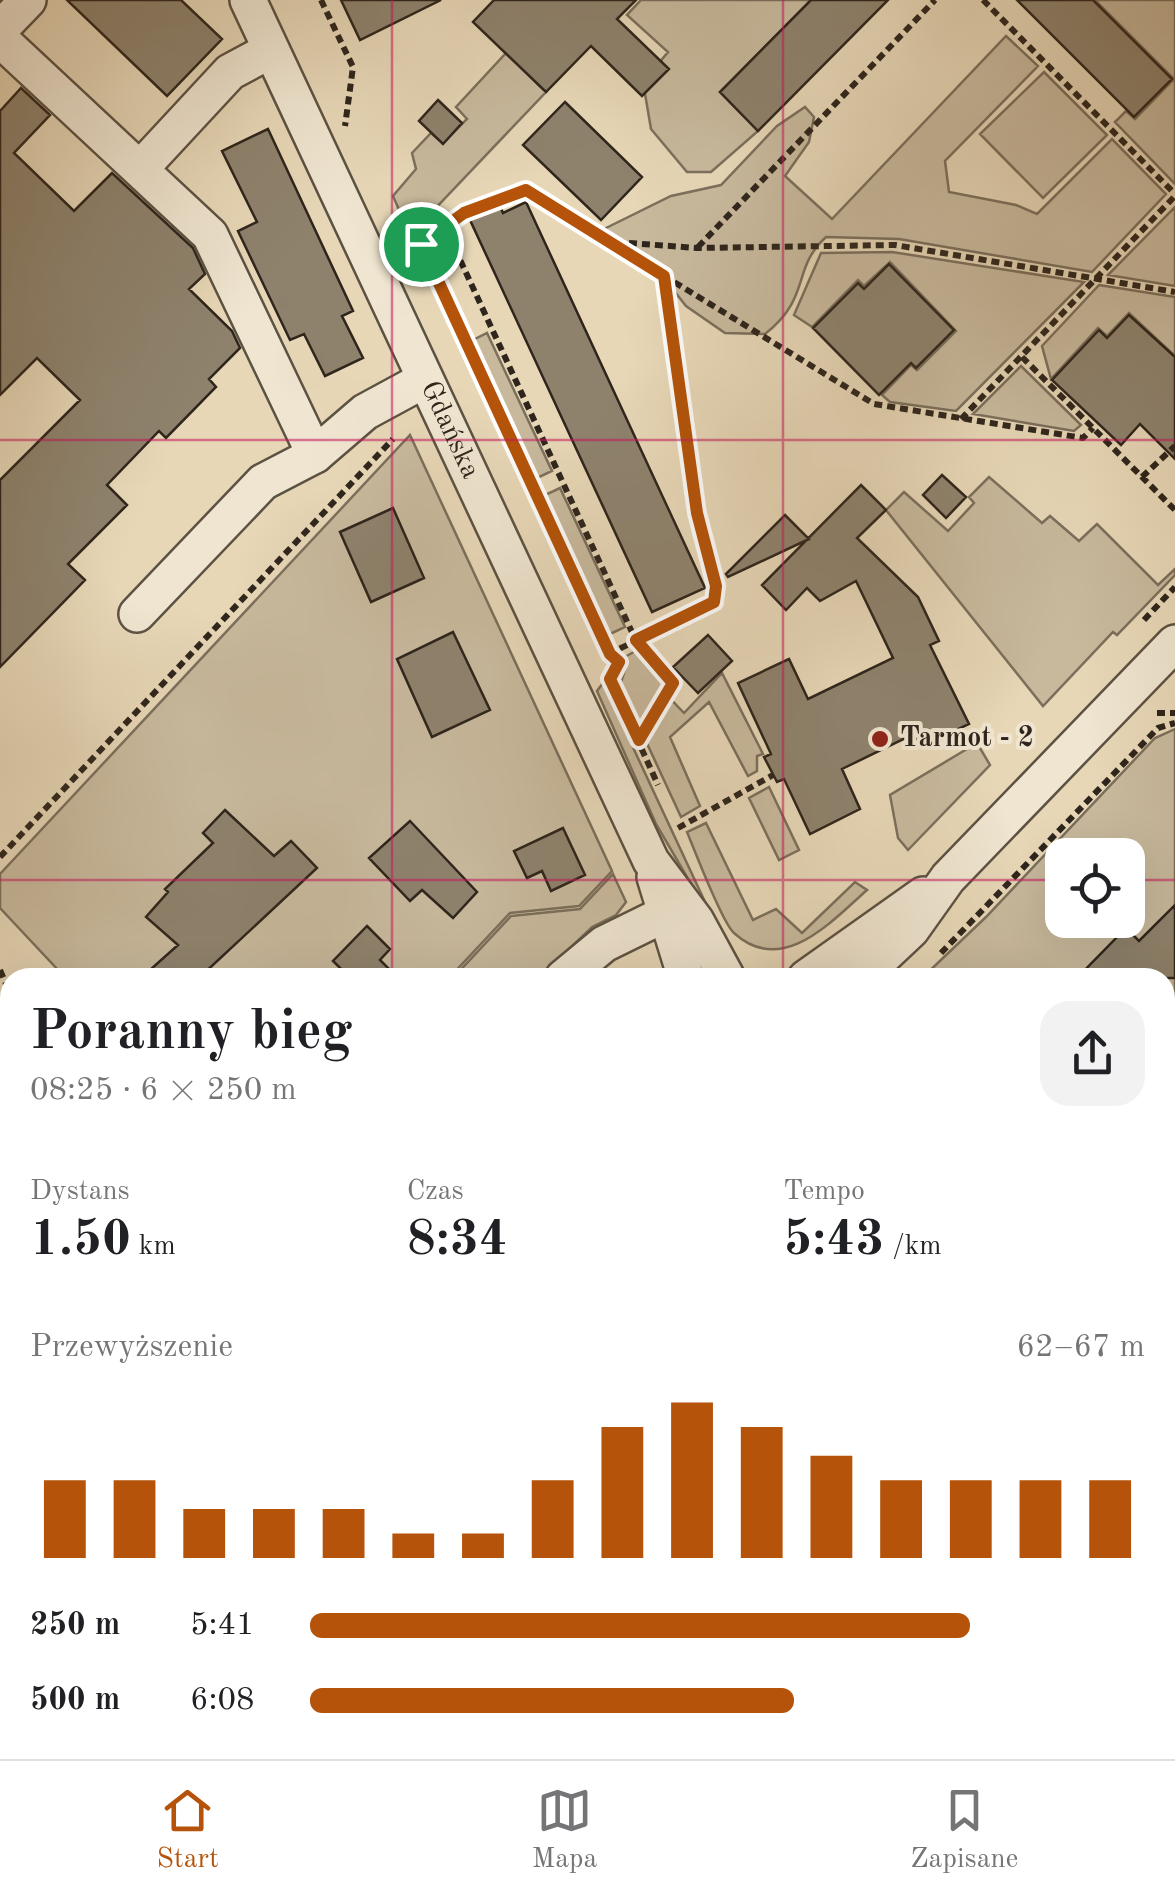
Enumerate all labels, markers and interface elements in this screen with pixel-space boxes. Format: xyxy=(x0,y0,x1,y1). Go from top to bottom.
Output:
pin xyxy=(379,202,464,287)
icon: arrive xyxy=(394,217,449,272)
street label: Gdańska xyxy=(415,377,484,484)
place label: Tarmot - 2 xyxy=(900,725,1034,753)
marker: Tarmot - 2 xyxy=(869,728,891,750)
map controls xyxy=(1045,838,1145,938)
button: locate xyxy=(1045,838,1145,938)
button: share xyxy=(1040,1001,1145,1106)
text: Poranny bieg xyxy=(30,1006,352,1061)
text: 08:25 · 6 × 250 m xyxy=(30,1075,297,1107)
text: Dystans xyxy=(30,1178,130,1206)
text: Czas xyxy=(407,1178,464,1206)
text: Tempo xyxy=(783,1178,865,1206)
text: 1.50 xyxy=(30,1216,131,1266)
text: 8:34 xyxy=(407,1216,508,1266)
text: 5:43 xyxy=(783,1216,884,1266)
text: km xyxy=(131,1233,176,1261)
text: /km xyxy=(884,1233,942,1261)
text: Przewyższenie xyxy=(30,1332,233,1364)
text: 62–67 m xyxy=(1017,1332,1145,1364)
text: 250 m xyxy=(30,1610,120,1642)
text: 5:41 xyxy=(190,1610,255,1642)
text: 500 m xyxy=(30,1685,120,1717)
text: 6:08 xyxy=(190,1685,255,1717)
tab: Start xyxy=(156,1783,219,1878)
tab: Mapa xyxy=(532,1783,597,1878)
tab: Zapisane xyxy=(910,1783,1018,1878)

